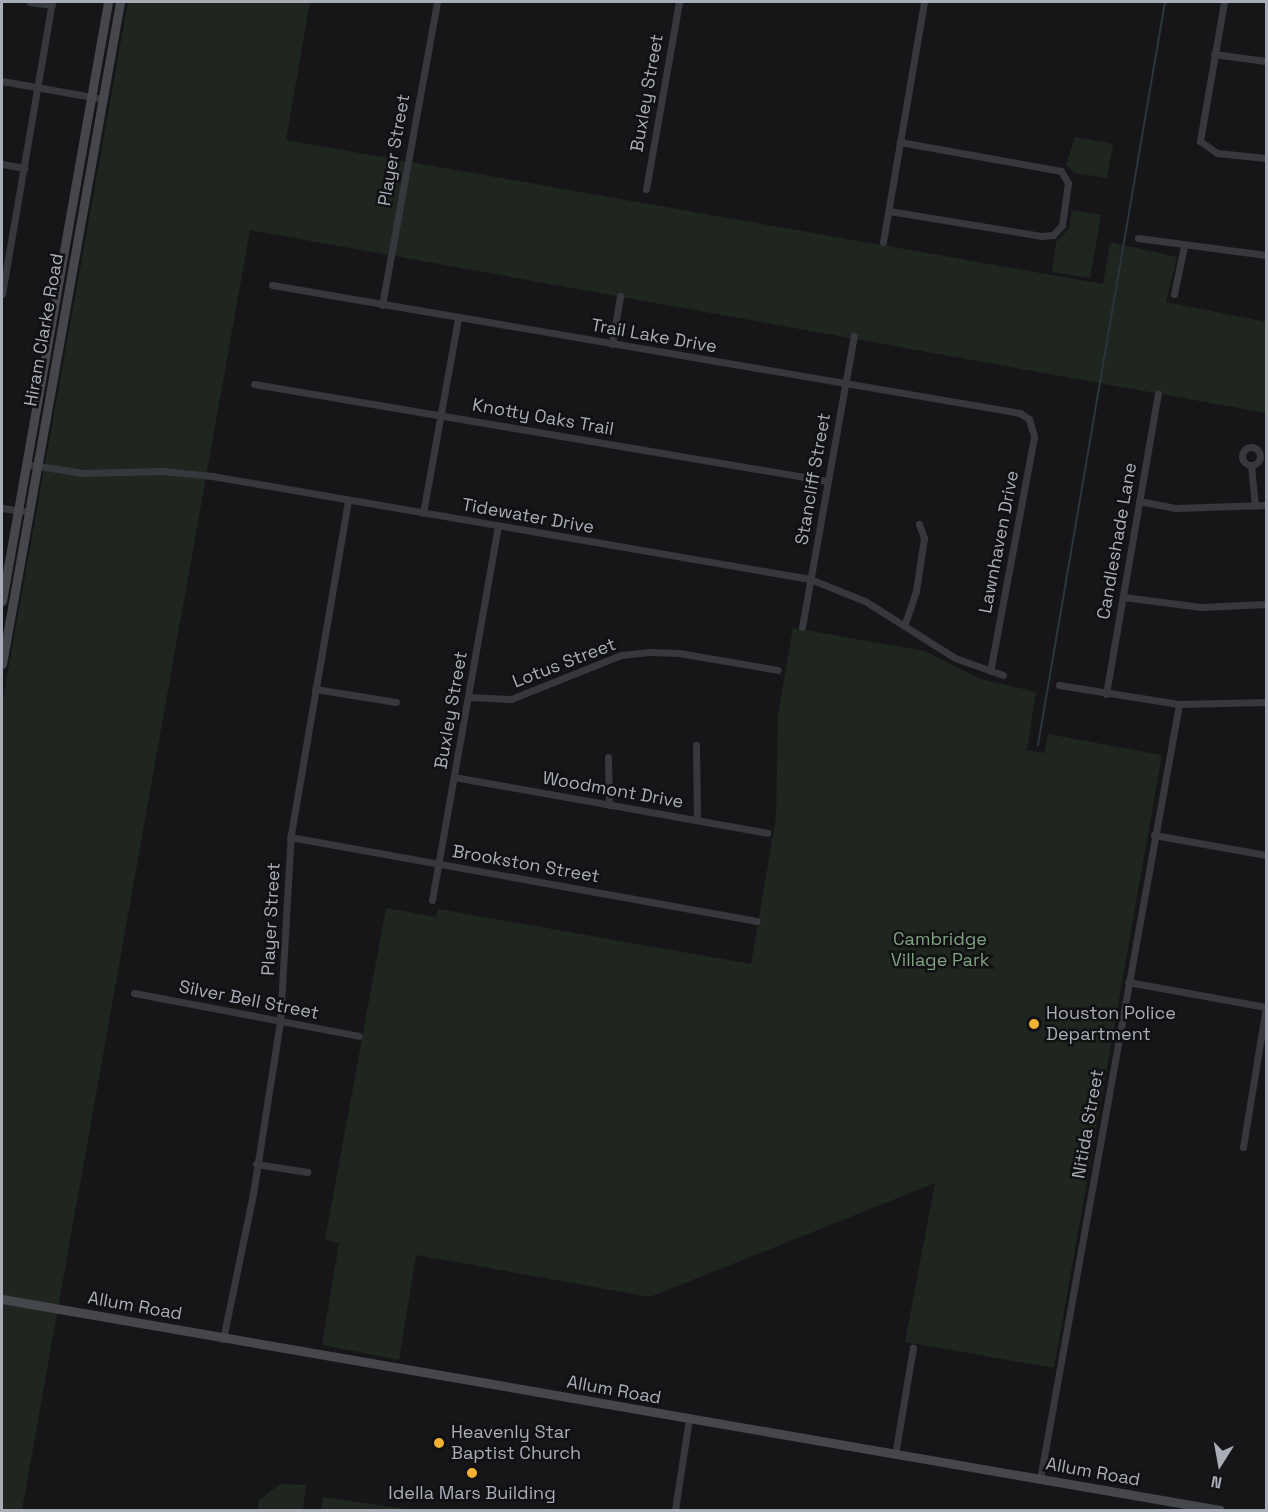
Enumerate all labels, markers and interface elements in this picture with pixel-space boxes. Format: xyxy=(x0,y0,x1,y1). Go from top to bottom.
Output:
street label: Buxley Street xyxy=(626,32,668,154)
street label: Player Street xyxy=(374,92,414,208)
street label: Hiram Clarke Road xyxy=(20,252,68,408)
street label: Trail Lake Drive xyxy=(589,314,719,358)
street label: Knotty Oaks Trail xyxy=(470,394,616,440)
street label: Stancliff Street xyxy=(791,411,835,547)
street label: Candleshade Lane xyxy=(1093,461,1141,621)
street label: Lawnhaven Drive xyxy=(975,469,1023,615)
street label: Tidewater Drive xyxy=(460,494,596,538)
street label: Lotus Street xyxy=(509,633,619,693)
street label: Buxley Street xyxy=(430,649,472,771)
street label: Woodmont Drive xyxy=(541,767,685,813)
street label: Brookston Street xyxy=(451,840,601,888)
street label: Player Street xyxy=(257,862,285,976)
park label: Cambridge Village Park xyxy=(891,929,989,972)
street label: Silver Bell Street xyxy=(177,976,321,1024)
place label: Houston Police Department xyxy=(1046,1003,1176,1046)
marker: Houston Police Department xyxy=(1027,1017,1041,1031)
street label: Nitida Street xyxy=(1068,1068,1108,1180)
street label: Allum Road xyxy=(86,1287,184,1325)
street label: Allum Road xyxy=(565,1371,663,1409)
place label: Heavenly Star Baptist Church xyxy=(451,1422,581,1464)
north arrow xyxy=(1190,1434,1250,1494)
marker: Heavenly Star Baptist Church xyxy=(432,1436,446,1450)
street label: Allum Road xyxy=(1044,1453,1142,1491)
marker: Idella Mars Building xyxy=(465,1466,479,1480)
text: N xyxy=(1209,1471,1224,1493)
place label: Idella Mars Building xyxy=(388,1482,556,1504)

